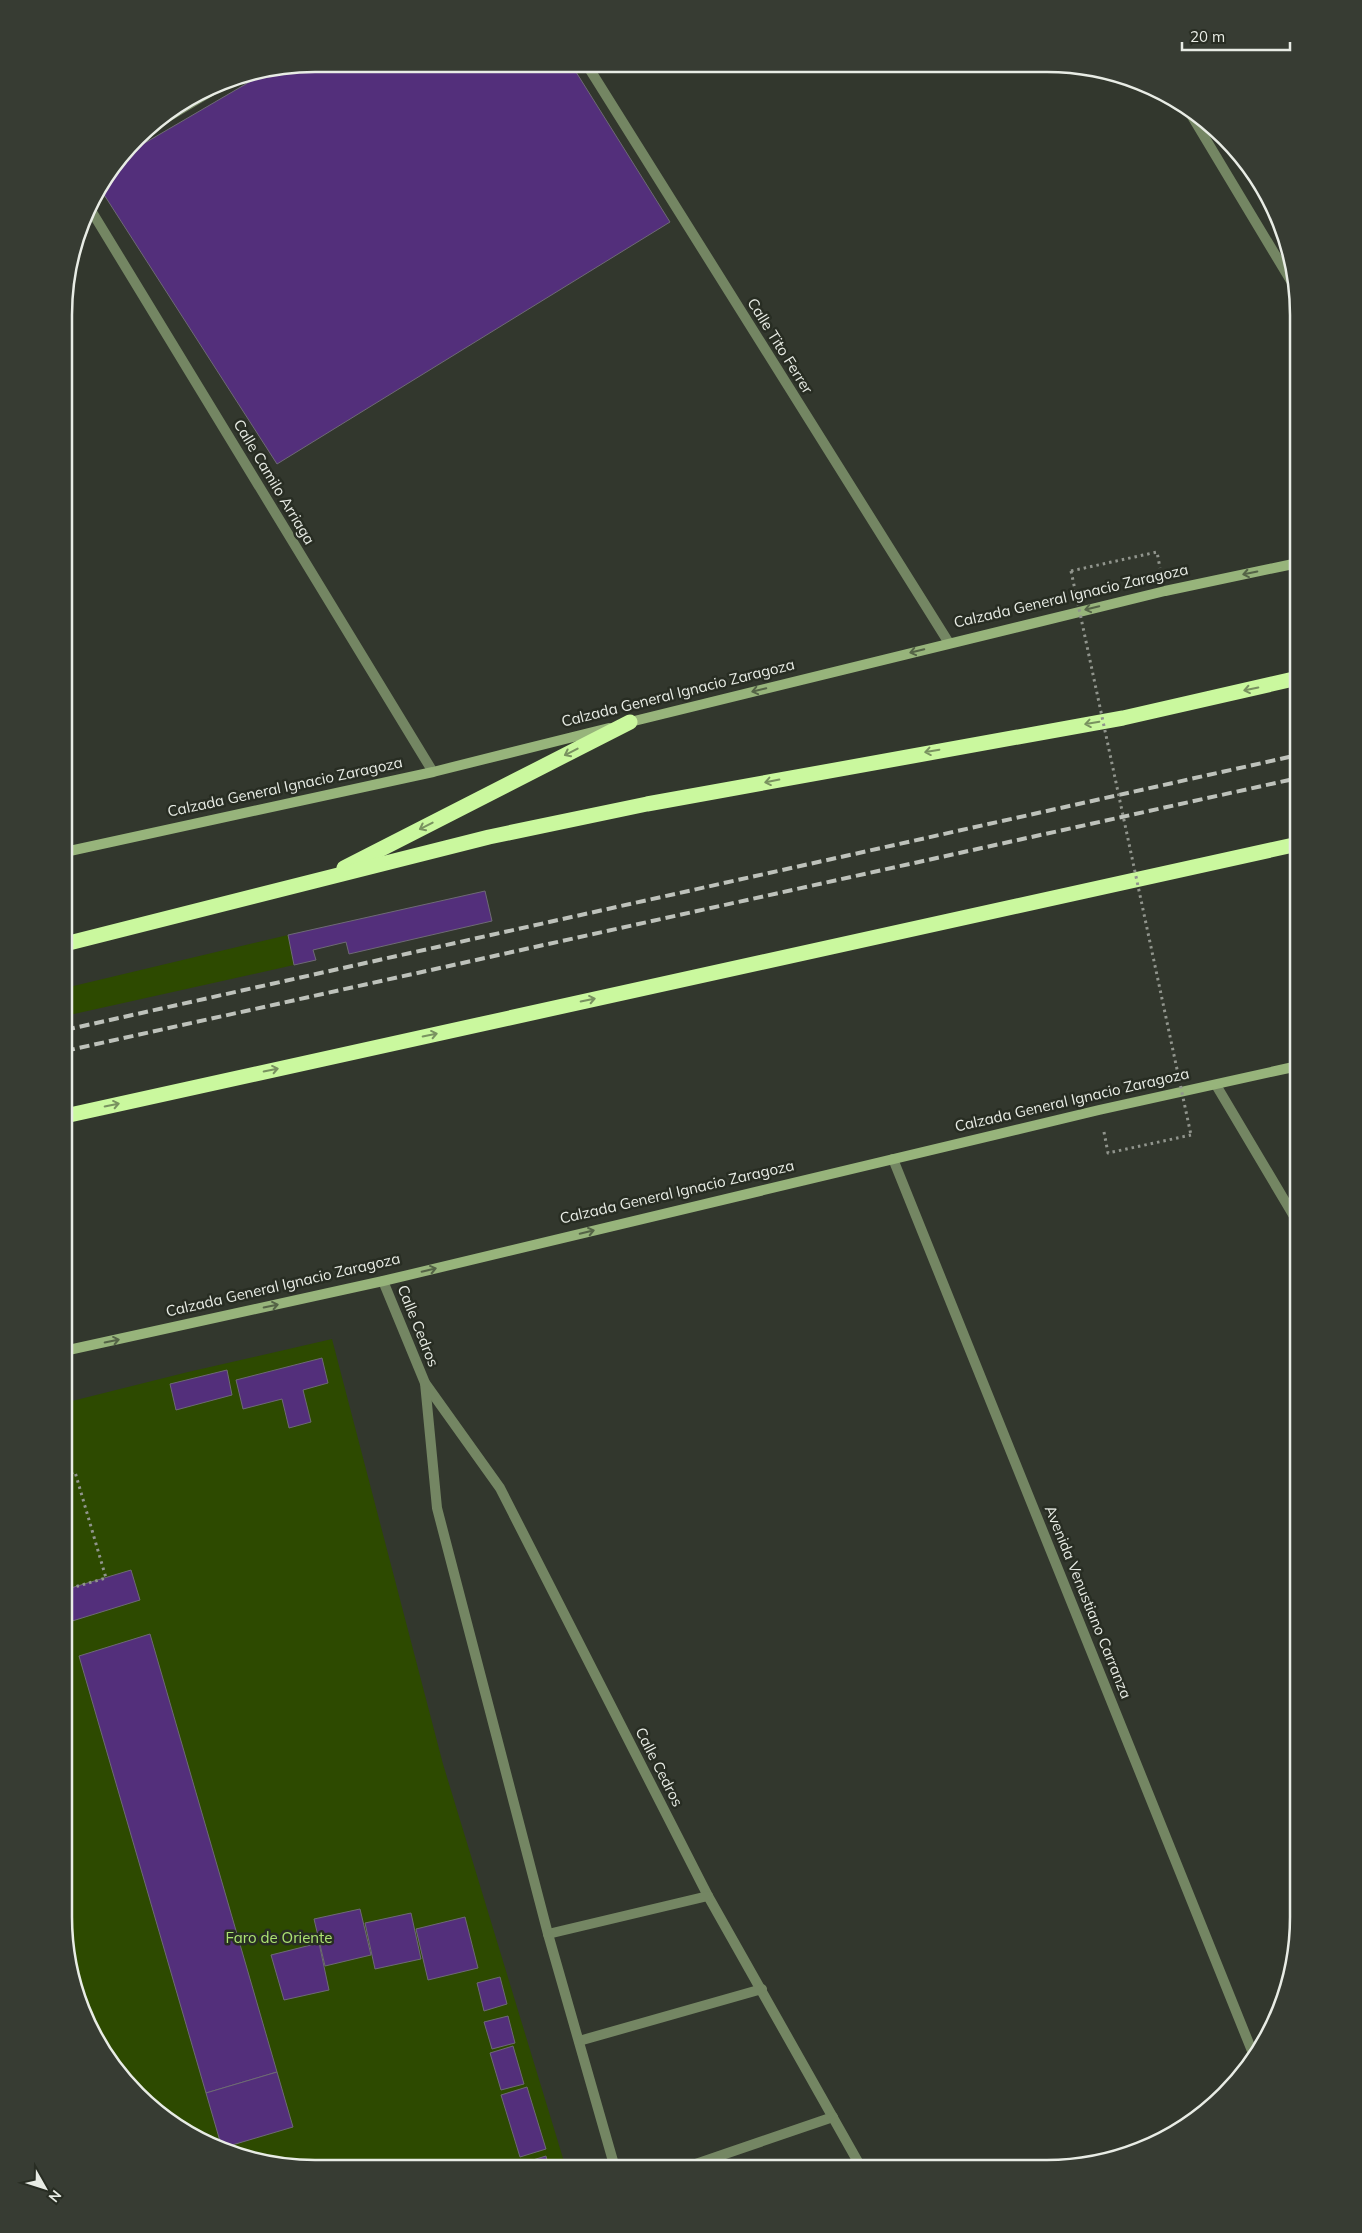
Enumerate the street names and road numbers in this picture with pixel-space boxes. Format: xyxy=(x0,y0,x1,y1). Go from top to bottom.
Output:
street label: Calle Tito Ferrer xyxy=(743,294,818,398)
street label: Calle Camilo Arriaga xyxy=(230,416,319,548)
street label: Calzada General Ignacio Zaragoza xyxy=(952,559,1190,632)
street label: Calzada General Ignacio Zaragoza xyxy=(559,654,796,731)
street label: Calzada General Ignacio Zaragoza xyxy=(166,752,404,821)
street label: Calzada General Ignacio Zaragoza xyxy=(953,1063,1191,1136)
street label: Calzada General Ignacio Zaragoza xyxy=(558,1155,796,1228)
street label: Calzada General Ignacio Zaragoza xyxy=(164,1248,402,1321)
street label: Calle Cedros xyxy=(393,1282,443,1369)
street label: Avenida Venustiano Carranza xyxy=(1041,1502,1136,1701)
street label: Calle Cedros xyxy=(631,1724,688,1810)

